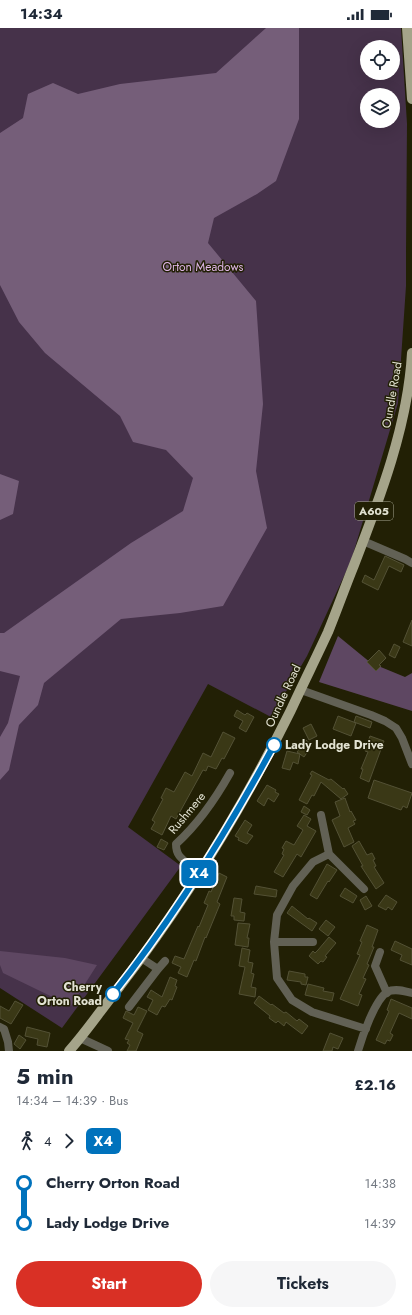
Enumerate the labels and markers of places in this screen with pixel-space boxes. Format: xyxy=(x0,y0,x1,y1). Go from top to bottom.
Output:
place label: Lady Lodge Drive xyxy=(285,736,384,754)
marker: Lady Lodge Drive xyxy=(266,737,282,753)
place label: Cherry Orton Road xyxy=(37,978,103,1010)
marker: Cherry Orton Road xyxy=(105,986,121,1002)

